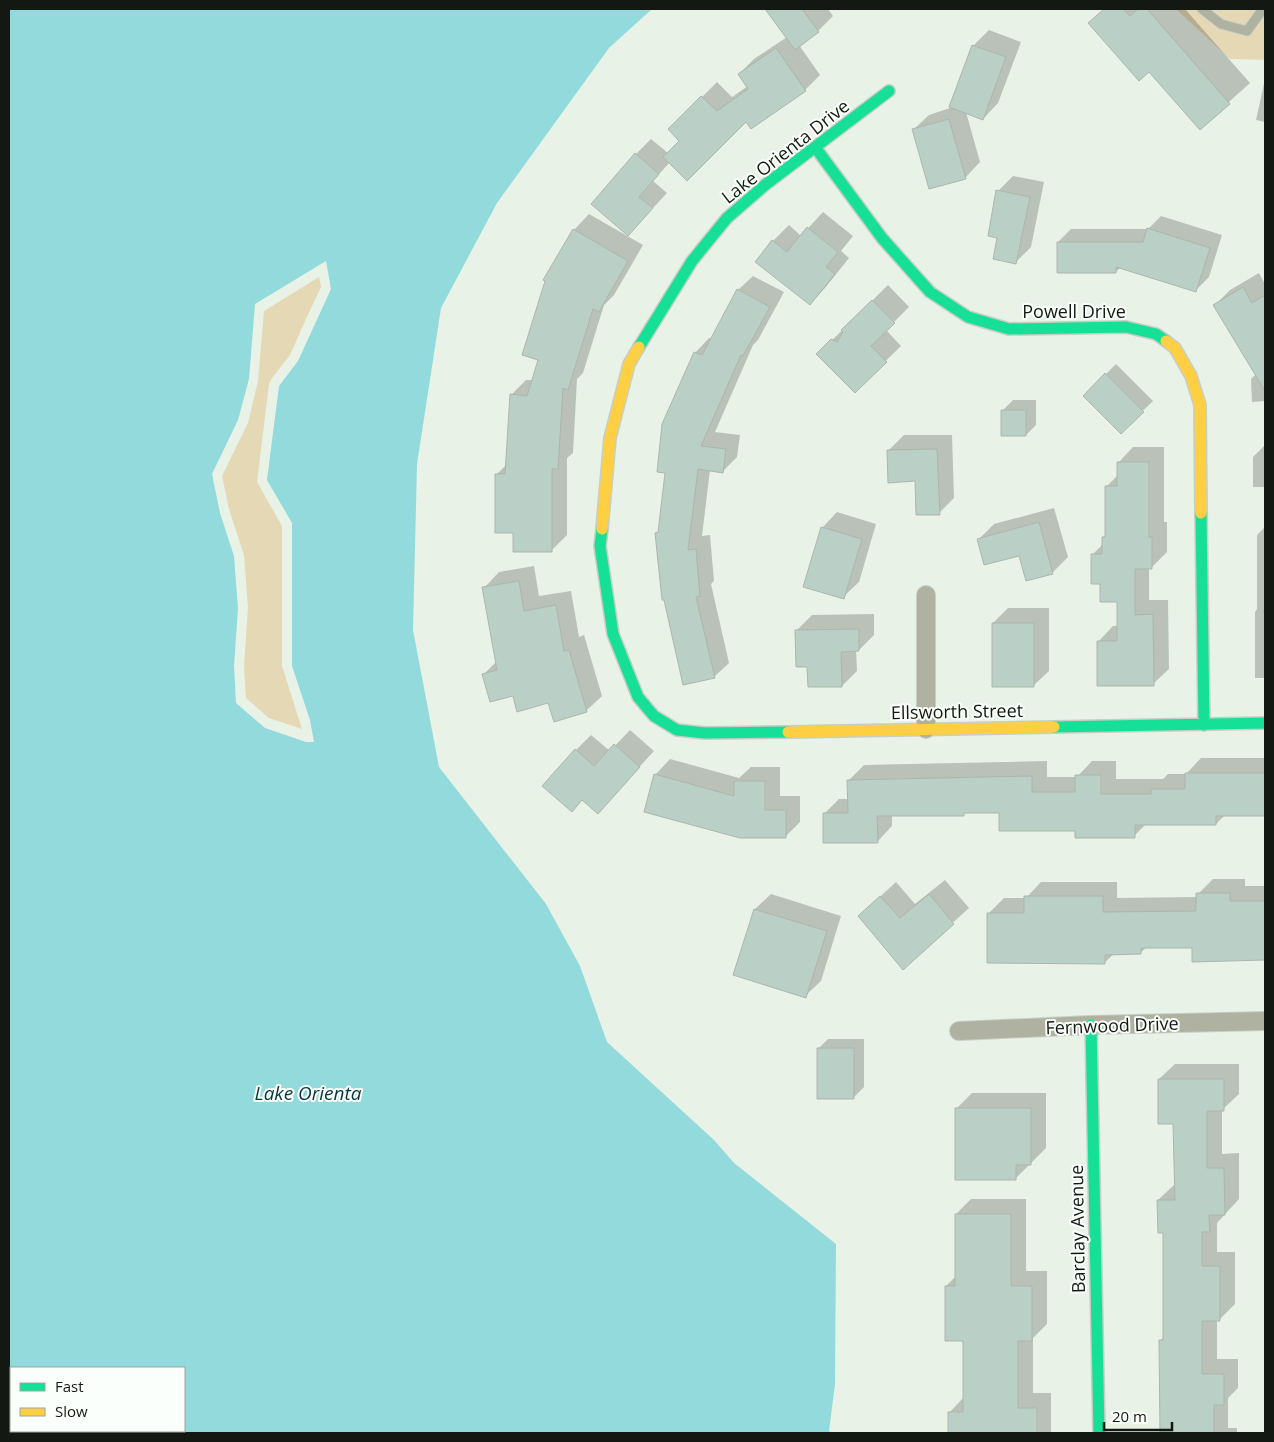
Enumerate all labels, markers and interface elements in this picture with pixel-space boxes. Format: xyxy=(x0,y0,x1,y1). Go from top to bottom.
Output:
street label: Lake Orienta Drive xyxy=(716,94,854,208)
street label: Powell Drive xyxy=(1022,299,1126,323)
street label: Ellsworth Street xyxy=(891,698,1023,724)
street label: Fernwood Drive xyxy=(1045,1011,1179,1039)
water label: Lake Orienta xyxy=(255,1080,362,1106)
street label: Barclay Avenue xyxy=(1064,1165,1090,1293)
legend xyxy=(10,1367,185,1432)
text: Fast xyxy=(55,1376,84,1396)
scale bar xyxy=(1104,1400,1172,1432)
text: Slow xyxy=(55,1401,88,1421)
text: 20 m xyxy=(1112,1406,1147,1426)

